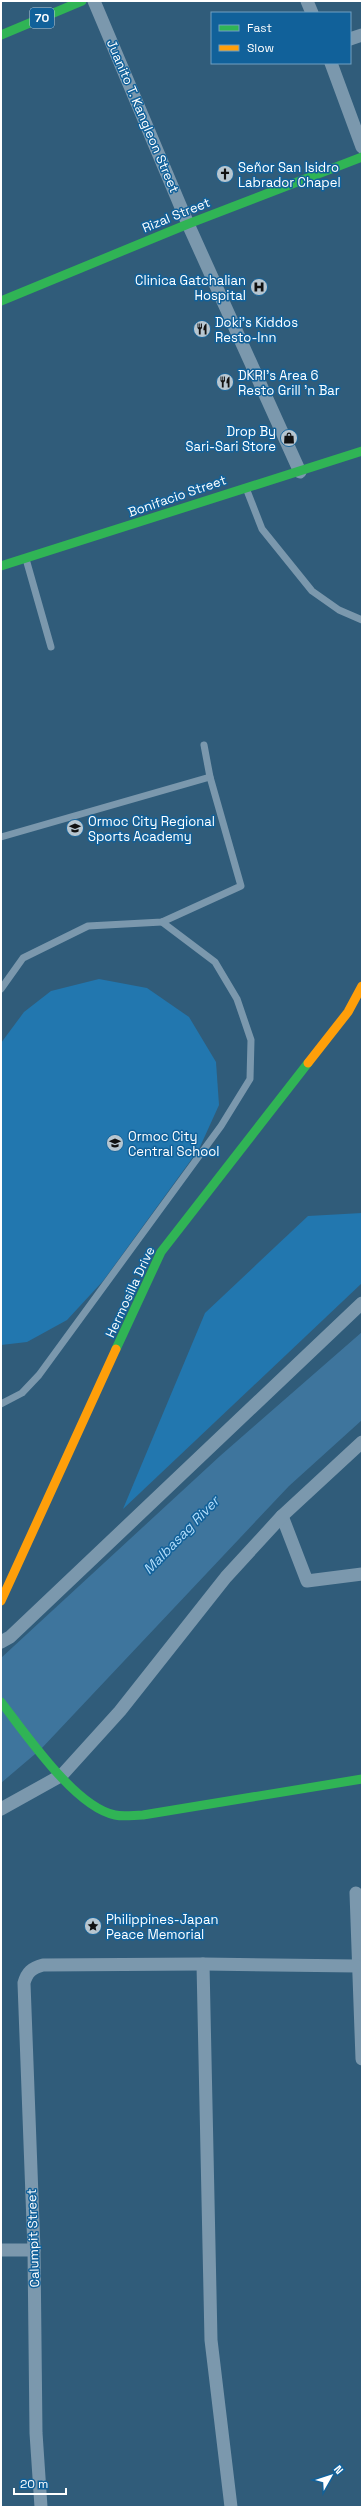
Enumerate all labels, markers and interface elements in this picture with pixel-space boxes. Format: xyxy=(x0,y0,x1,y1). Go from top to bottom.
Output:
road number: 70 xyxy=(30,8,54,28)
legend xyxy=(211,12,351,64)
text: Fast xyxy=(247,20,272,36)
street label: Juanito T. Kangleon Street xyxy=(103,37,183,195)
text: Slow xyxy=(247,40,274,56)
place label: Señor San Isidro Labrador Chapel xyxy=(238,159,341,191)
church icon: Señor San Isidro Labrador Chapel xyxy=(215,164,235,184)
street label: Rizal Street xyxy=(140,194,213,236)
place label: Clinica Gatchalian Hospital xyxy=(135,272,246,304)
hospital icon: Clinica Gatchalian Hospital xyxy=(249,277,269,297)
place label: Doki's Kiddos Resto-Inn xyxy=(215,314,298,346)
restaurant icon: Doki's Kiddos Resto-Inn xyxy=(192,319,212,339)
place label: DKRI's Area 6 Resto Grill 'n Bar xyxy=(238,367,340,399)
restaurant icon: DKRI's Area 6 Resto Grill 'n Bar xyxy=(215,372,235,392)
place label: Drop By Sari-Sari Store xyxy=(186,423,276,455)
shop icon: Drop By Sari-Sari Store xyxy=(279,428,299,448)
street label: Bonifacio Street xyxy=(126,471,228,521)
place label: Ormoc City Regional Sports Academy xyxy=(88,813,215,845)
school or university icon: Ormoc City Regional Sports Academy xyxy=(65,818,85,838)
place label: Ormoc City Central School xyxy=(128,1128,219,1160)
school or university icon: Ormoc City Central School xyxy=(105,1133,125,1153)
street label: Hermosilla Drive xyxy=(101,1244,159,1340)
water label: Malbasag River xyxy=(139,1491,224,1578)
place label: Philippines-Japan Peace Memorial xyxy=(106,1911,218,1943)
place icon: Philippines-Japan Peace Memorial xyxy=(83,1916,103,1936)
street label: Calumpit Street xyxy=(23,2188,43,2288)
north arrow xyxy=(311,2456,351,2496)
text: N xyxy=(331,2462,347,2477)
scale bar xyxy=(14,2470,66,2496)
text: 20 m xyxy=(20,2476,48,2492)

